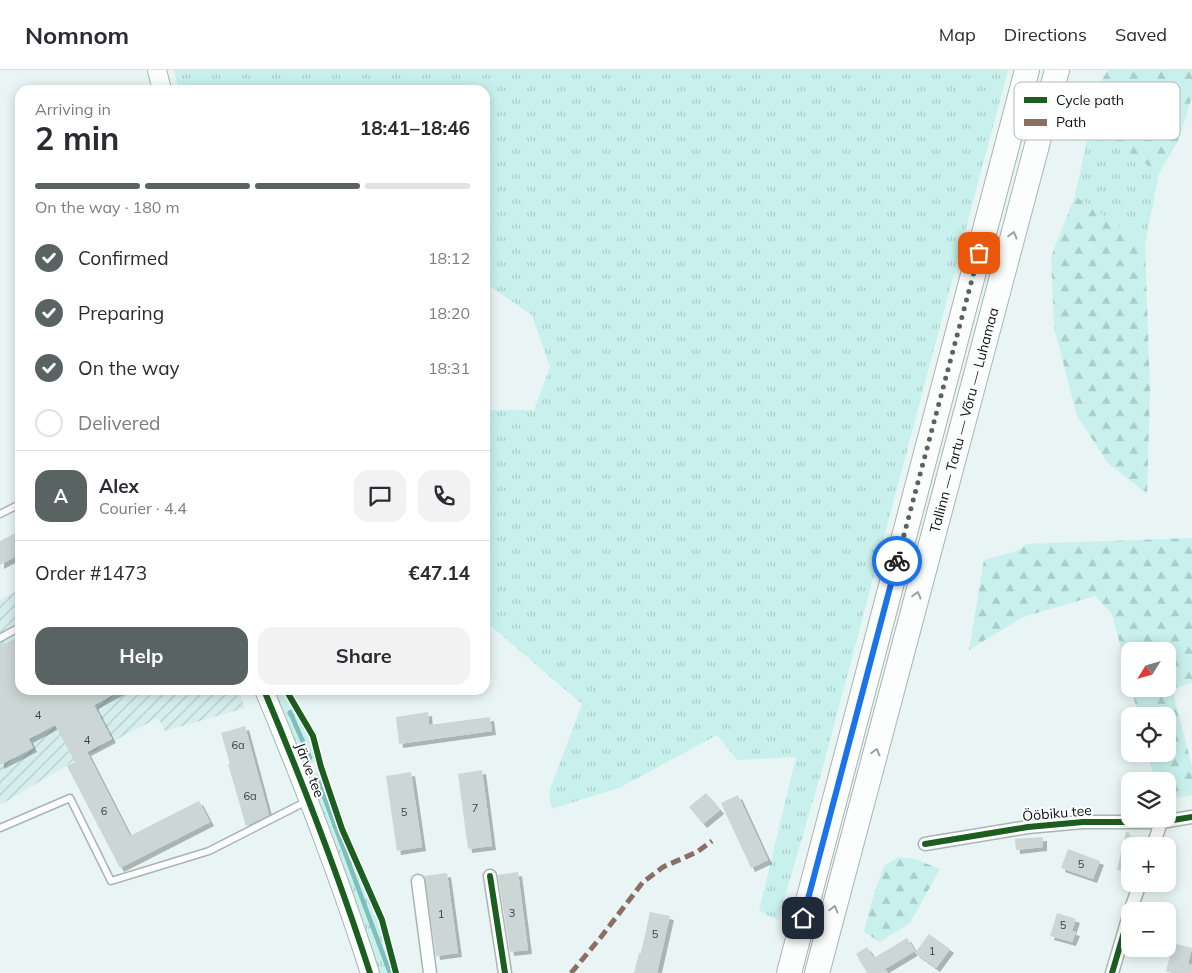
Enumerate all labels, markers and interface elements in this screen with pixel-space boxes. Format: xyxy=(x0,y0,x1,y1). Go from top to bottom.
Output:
text: Nomnom xyxy=(25,20,129,50)
text: Map xyxy=(939,23,976,46)
text: Directions xyxy=(1004,23,1087,46)
text: Saved xyxy=(1115,23,1167,46)
legend xyxy=(1014,82,1180,140)
text: Cycle path xyxy=(1056,91,1124,109)
text: Arriving in xyxy=(35,99,111,119)
text: Path xyxy=(1056,113,1086,131)
text: 18:41–18:46 xyxy=(360,116,470,140)
text: 2 min xyxy=(35,118,119,158)
text: On the way · 180 m xyxy=(35,197,180,217)
one-way arrow xyxy=(1007,230,1018,239)
pin xyxy=(958,232,1000,274)
icon: bag xyxy=(965,239,993,267)
icon: check xyxy=(35,244,63,272)
text: Confirmed xyxy=(78,246,169,270)
text: 18:12 xyxy=(428,248,470,268)
icon: check xyxy=(35,299,63,327)
text: Preparing xyxy=(78,301,164,325)
text: 18:20 xyxy=(428,303,470,323)
street label: Tallinn — Tartu — Võru — Luhamaa xyxy=(925,306,1002,535)
icon: check xyxy=(35,354,63,382)
text: On the way xyxy=(78,356,180,380)
text: 18:31 xyxy=(428,358,470,378)
text: Delivered xyxy=(78,411,160,435)
button: chat xyxy=(354,470,406,522)
button: phone xyxy=(418,470,470,522)
text: Alex xyxy=(99,474,139,498)
text: A xyxy=(54,484,68,508)
text: Courier · 4.4 xyxy=(99,498,187,518)
courier xyxy=(872,536,922,586)
icon: bike xyxy=(883,547,911,575)
text: Order #1473 xyxy=(35,561,147,585)
text: €47.14 xyxy=(408,561,470,585)
one-way arrow xyxy=(912,591,922,599)
button: Help xyxy=(35,627,248,685)
button: Share xyxy=(258,627,470,685)
north arrow xyxy=(1121,642,1176,698)
map controls xyxy=(1121,642,1176,957)
button: locate xyxy=(1121,707,1176,762)
house number: 4 xyxy=(35,708,42,722)
house number: 4 xyxy=(84,733,91,747)
house number: 6a xyxy=(231,738,245,752)
street label: Järve tee xyxy=(291,740,329,800)
one-way arrow xyxy=(870,747,881,756)
button: layers xyxy=(1121,772,1176,827)
house number: 6a xyxy=(243,789,257,803)
house number: 7 xyxy=(472,801,478,815)
street label: Ööbiku tee xyxy=(1022,801,1092,825)
house number: 6 xyxy=(101,804,108,818)
house number: 5 xyxy=(401,805,408,819)
button: + xyxy=(1121,837,1176,892)
house number: 5 xyxy=(1078,857,1085,871)
pin xyxy=(782,897,824,939)
button: − xyxy=(1121,902,1176,957)
icon: home xyxy=(789,904,817,932)
one-way arrow xyxy=(829,905,839,913)
house number: 3 xyxy=(509,906,515,920)
house number: 1 xyxy=(438,907,444,921)
house number: 5 xyxy=(1060,918,1067,932)
house number: 5 xyxy=(652,927,659,941)
house number: 1 xyxy=(929,944,935,958)

